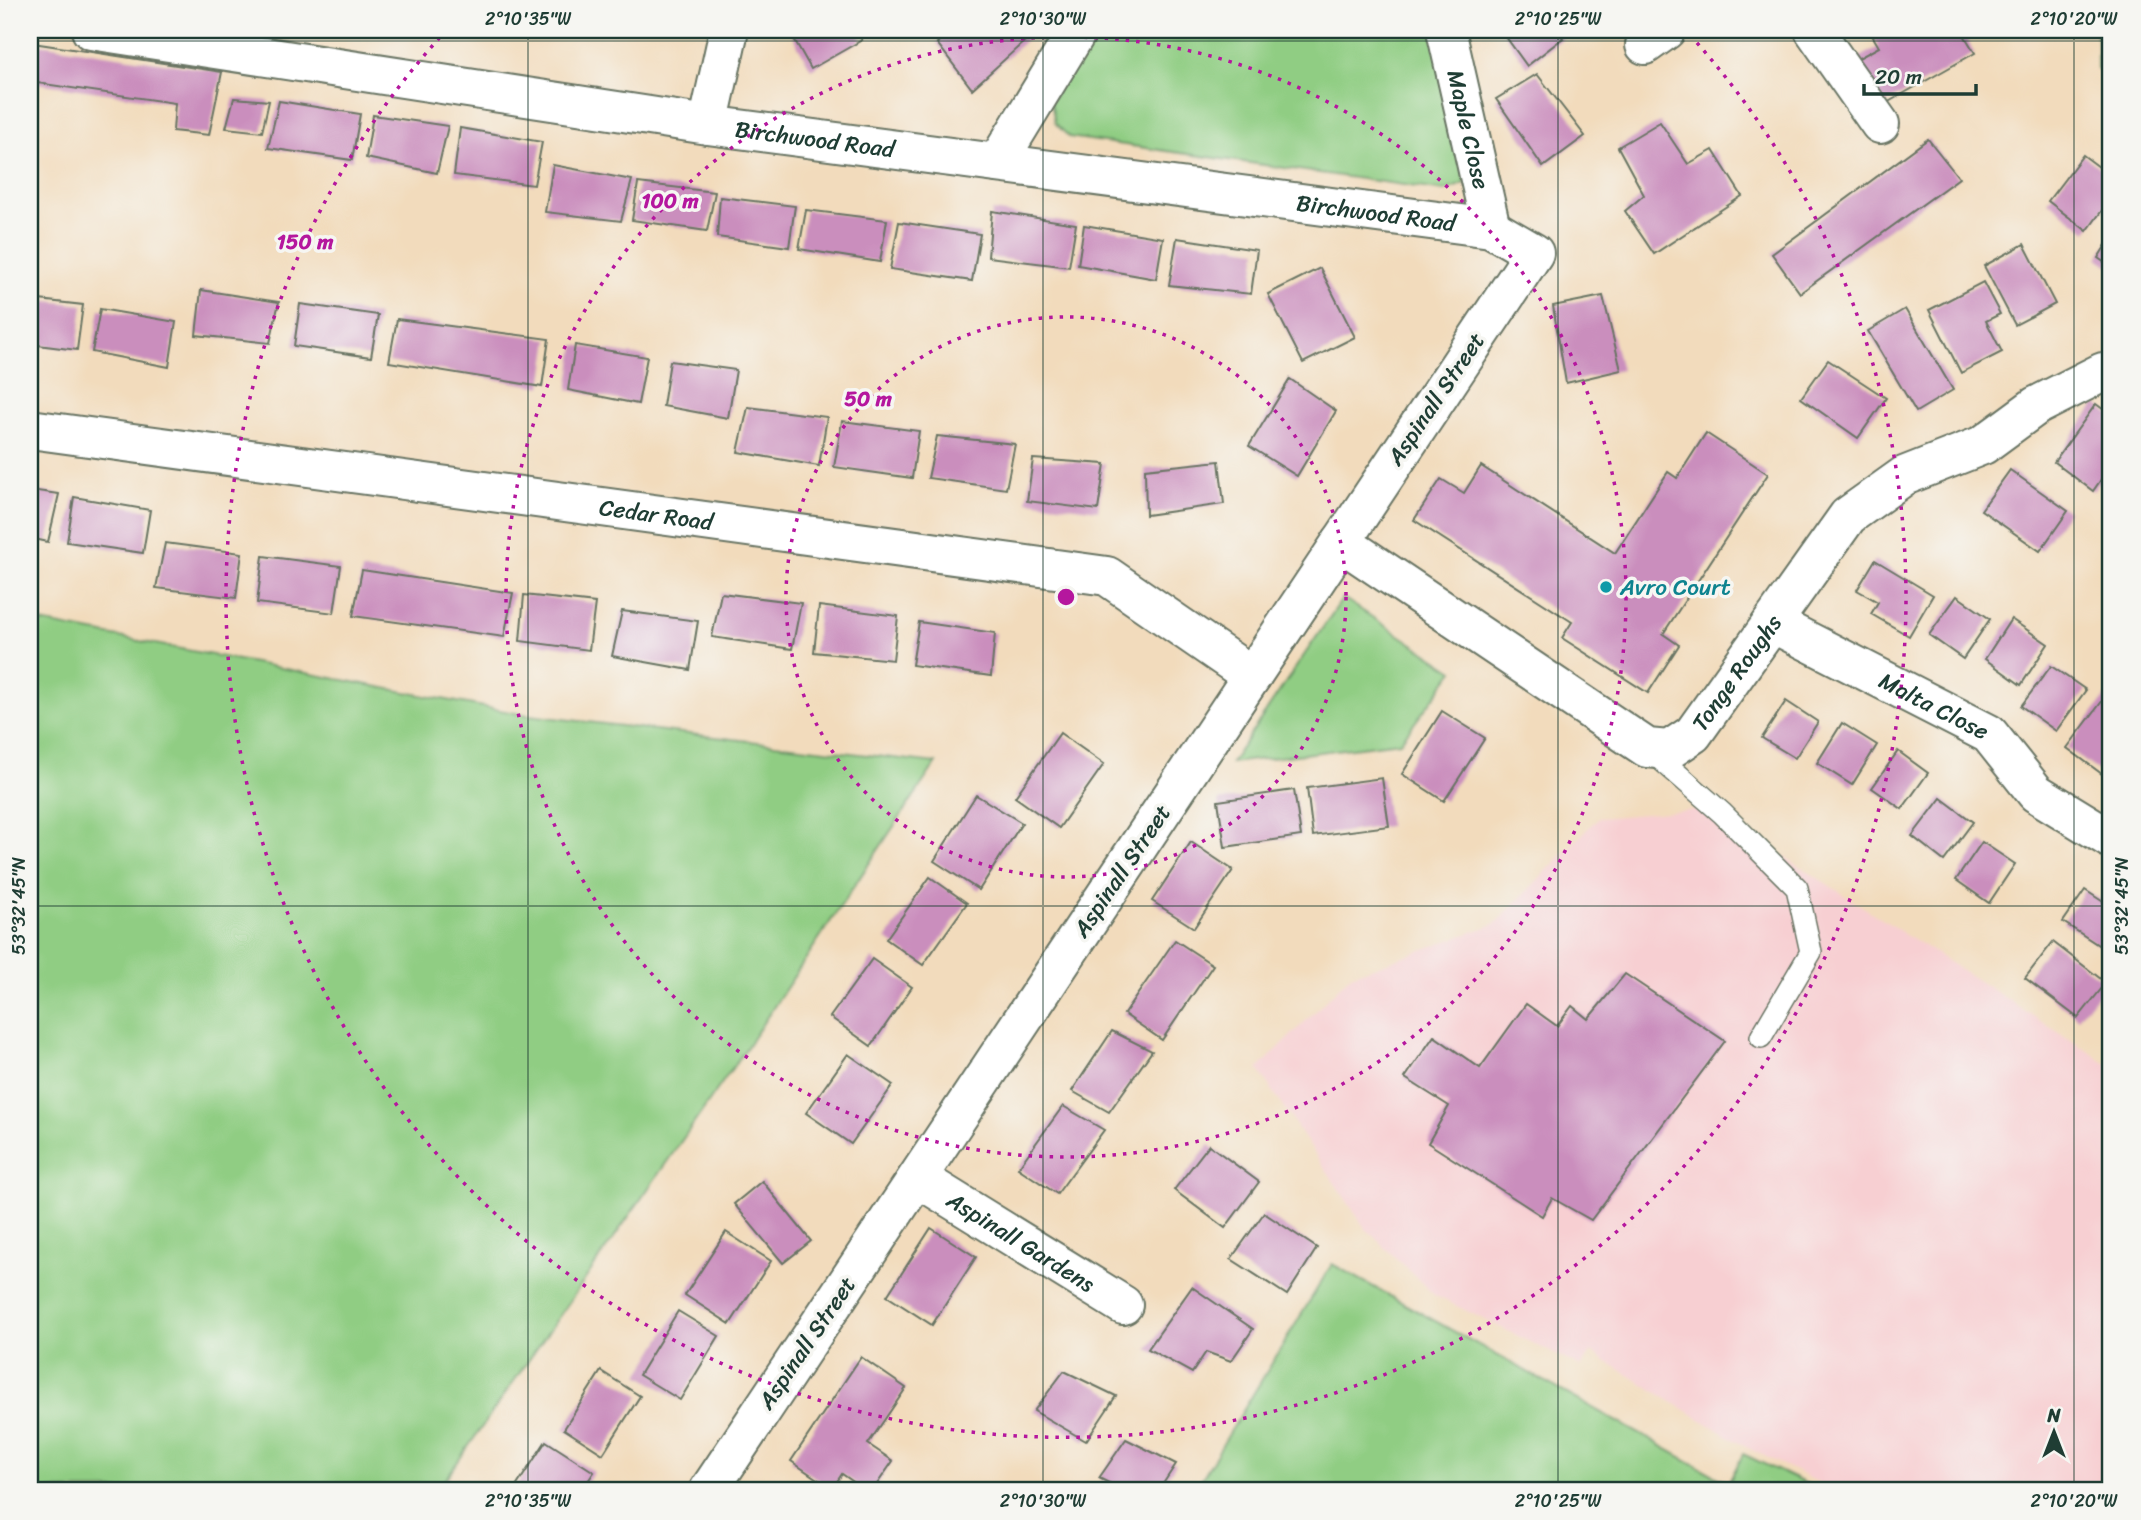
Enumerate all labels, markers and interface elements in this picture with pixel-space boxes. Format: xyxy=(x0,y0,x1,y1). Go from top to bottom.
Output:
text: 2°10'35"W xyxy=(485,3,572,35)
text: 2°10'30"W xyxy=(1000,3,1087,35)
text: 2°10'25"W xyxy=(1515,3,1602,35)
text: 2°10'20"W xyxy=(2031,3,2119,35)
scale bar xyxy=(1864,52,1976,96)
text: 20 m xyxy=(1875,58,1922,96)
street label: Maple Close xyxy=(1435,66,1502,193)
street label: Birchwood Road xyxy=(733,108,899,170)
text: 100 m xyxy=(641,182,699,220)
street label: Birchwood Road xyxy=(1294,182,1460,244)
text: 150 m xyxy=(277,223,334,261)
street label: Aspinall Street xyxy=(1375,324,1496,475)
text: 50 m xyxy=(844,380,893,418)
street label: Cedar Road xyxy=(597,486,717,543)
place label: Avro Court xyxy=(1619,567,1731,608)
marker: Avro Court xyxy=(1598,579,1614,595)
centre of rings xyxy=(1054,585,1078,609)
street label: Tonge Roughs xyxy=(1680,605,1793,740)
street label: Malta Close xyxy=(1872,660,1997,751)
street label: Aspinall Street xyxy=(1061,796,1182,947)
text: 53°32'45"N xyxy=(3,857,35,955)
text: 53°32'45"N xyxy=(2106,857,2138,955)
street label: Aspinall Gardens xyxy=(938,1179,1104,1304)
street label: Aspinall Street xyxy=(746,1268,867,1419)
north arrow xyxy=(2018,1398,2088,1468)
text: N xyxy=(2046,1399,2061,1432)
text: 2°10'35"W xyxy=(485,1485,572,1517)
text: 2°10'30"W xyxy=(1000,1485,1087,1517)
text: 2°10'25"W xyxy=(1515,1485,1602,1517)
text: 2°10'20"W xyxy=(2031,1485,2119,1517)

